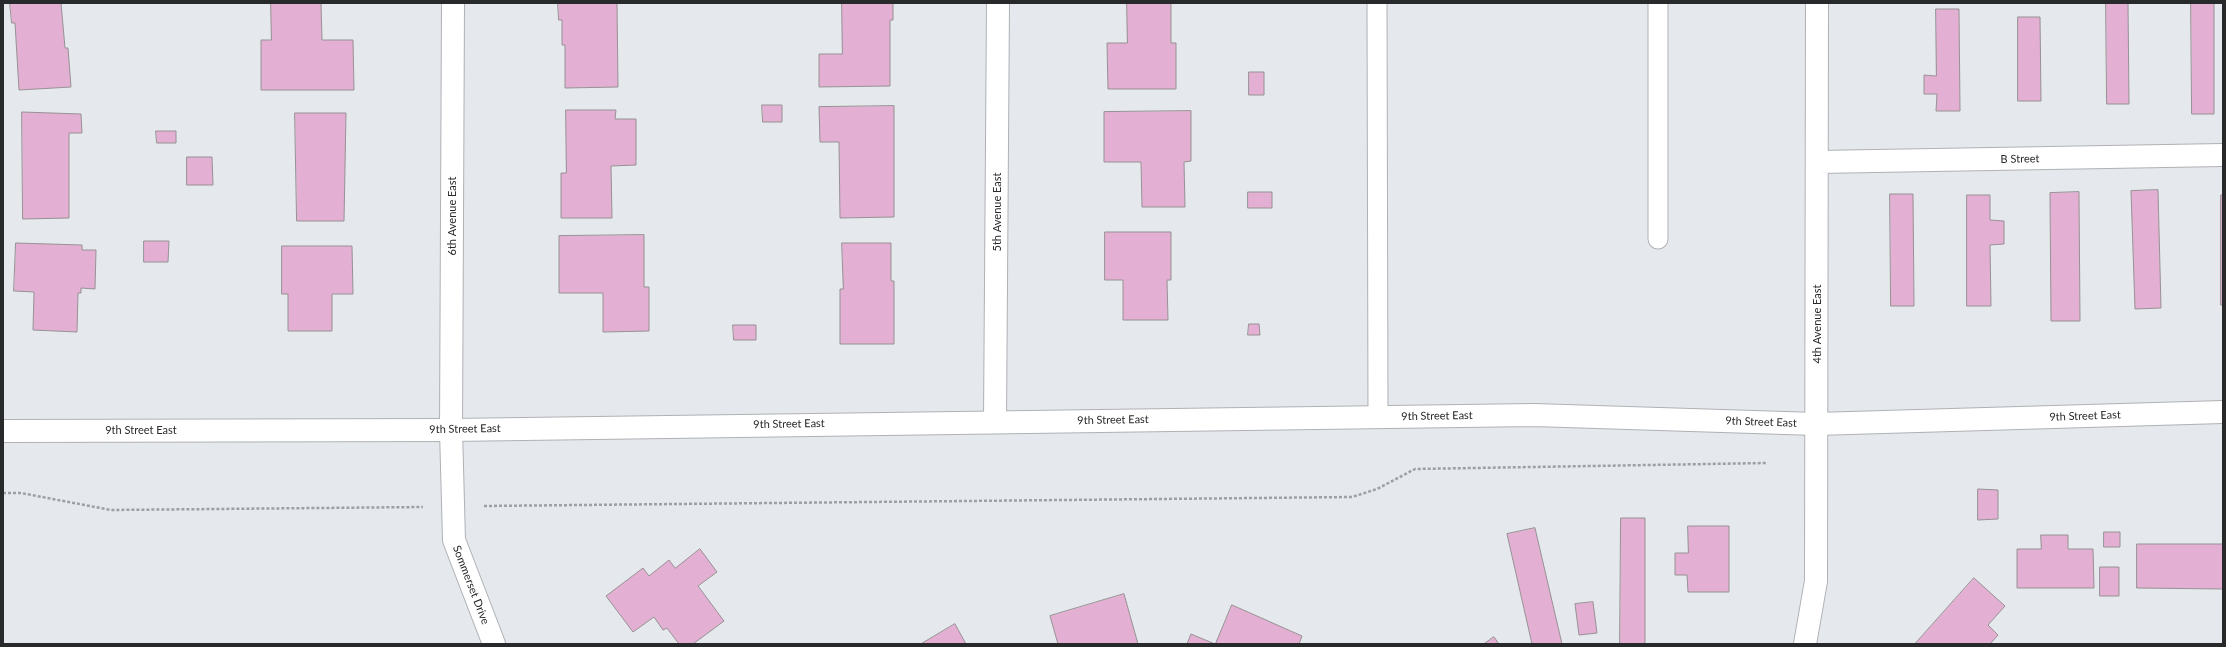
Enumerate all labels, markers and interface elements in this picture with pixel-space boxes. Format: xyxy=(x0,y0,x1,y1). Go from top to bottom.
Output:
street label: B Street xyxy=(2000,152,2040,166)
street label: 5th Avenue East xyxy=(990,173,1004,251)
street label: 6th Avenue East xyxy=(445,177,459,255)
street label: 4th Avenue East xyxy=(1810,285,1824,363)
street label: 9th Street East xyxy=(2049,408,2121,424)
street label: 9th Street East xyxy=(1401,409,1473,423)
street label: 9th Street East xyxy=(1077,413,1149,427)
street label: 9th Street East xyxy=(1725,414,1797,430)
street label: 9th Street East xyxy=(753,417,825,431)
street label: 9th Street East xyxy=(429,422,501,436)
street label: 9th Street East xyxy=(105,423,177,437)
street label: Sommerset Drive xyxy=(450,544,492,626)

